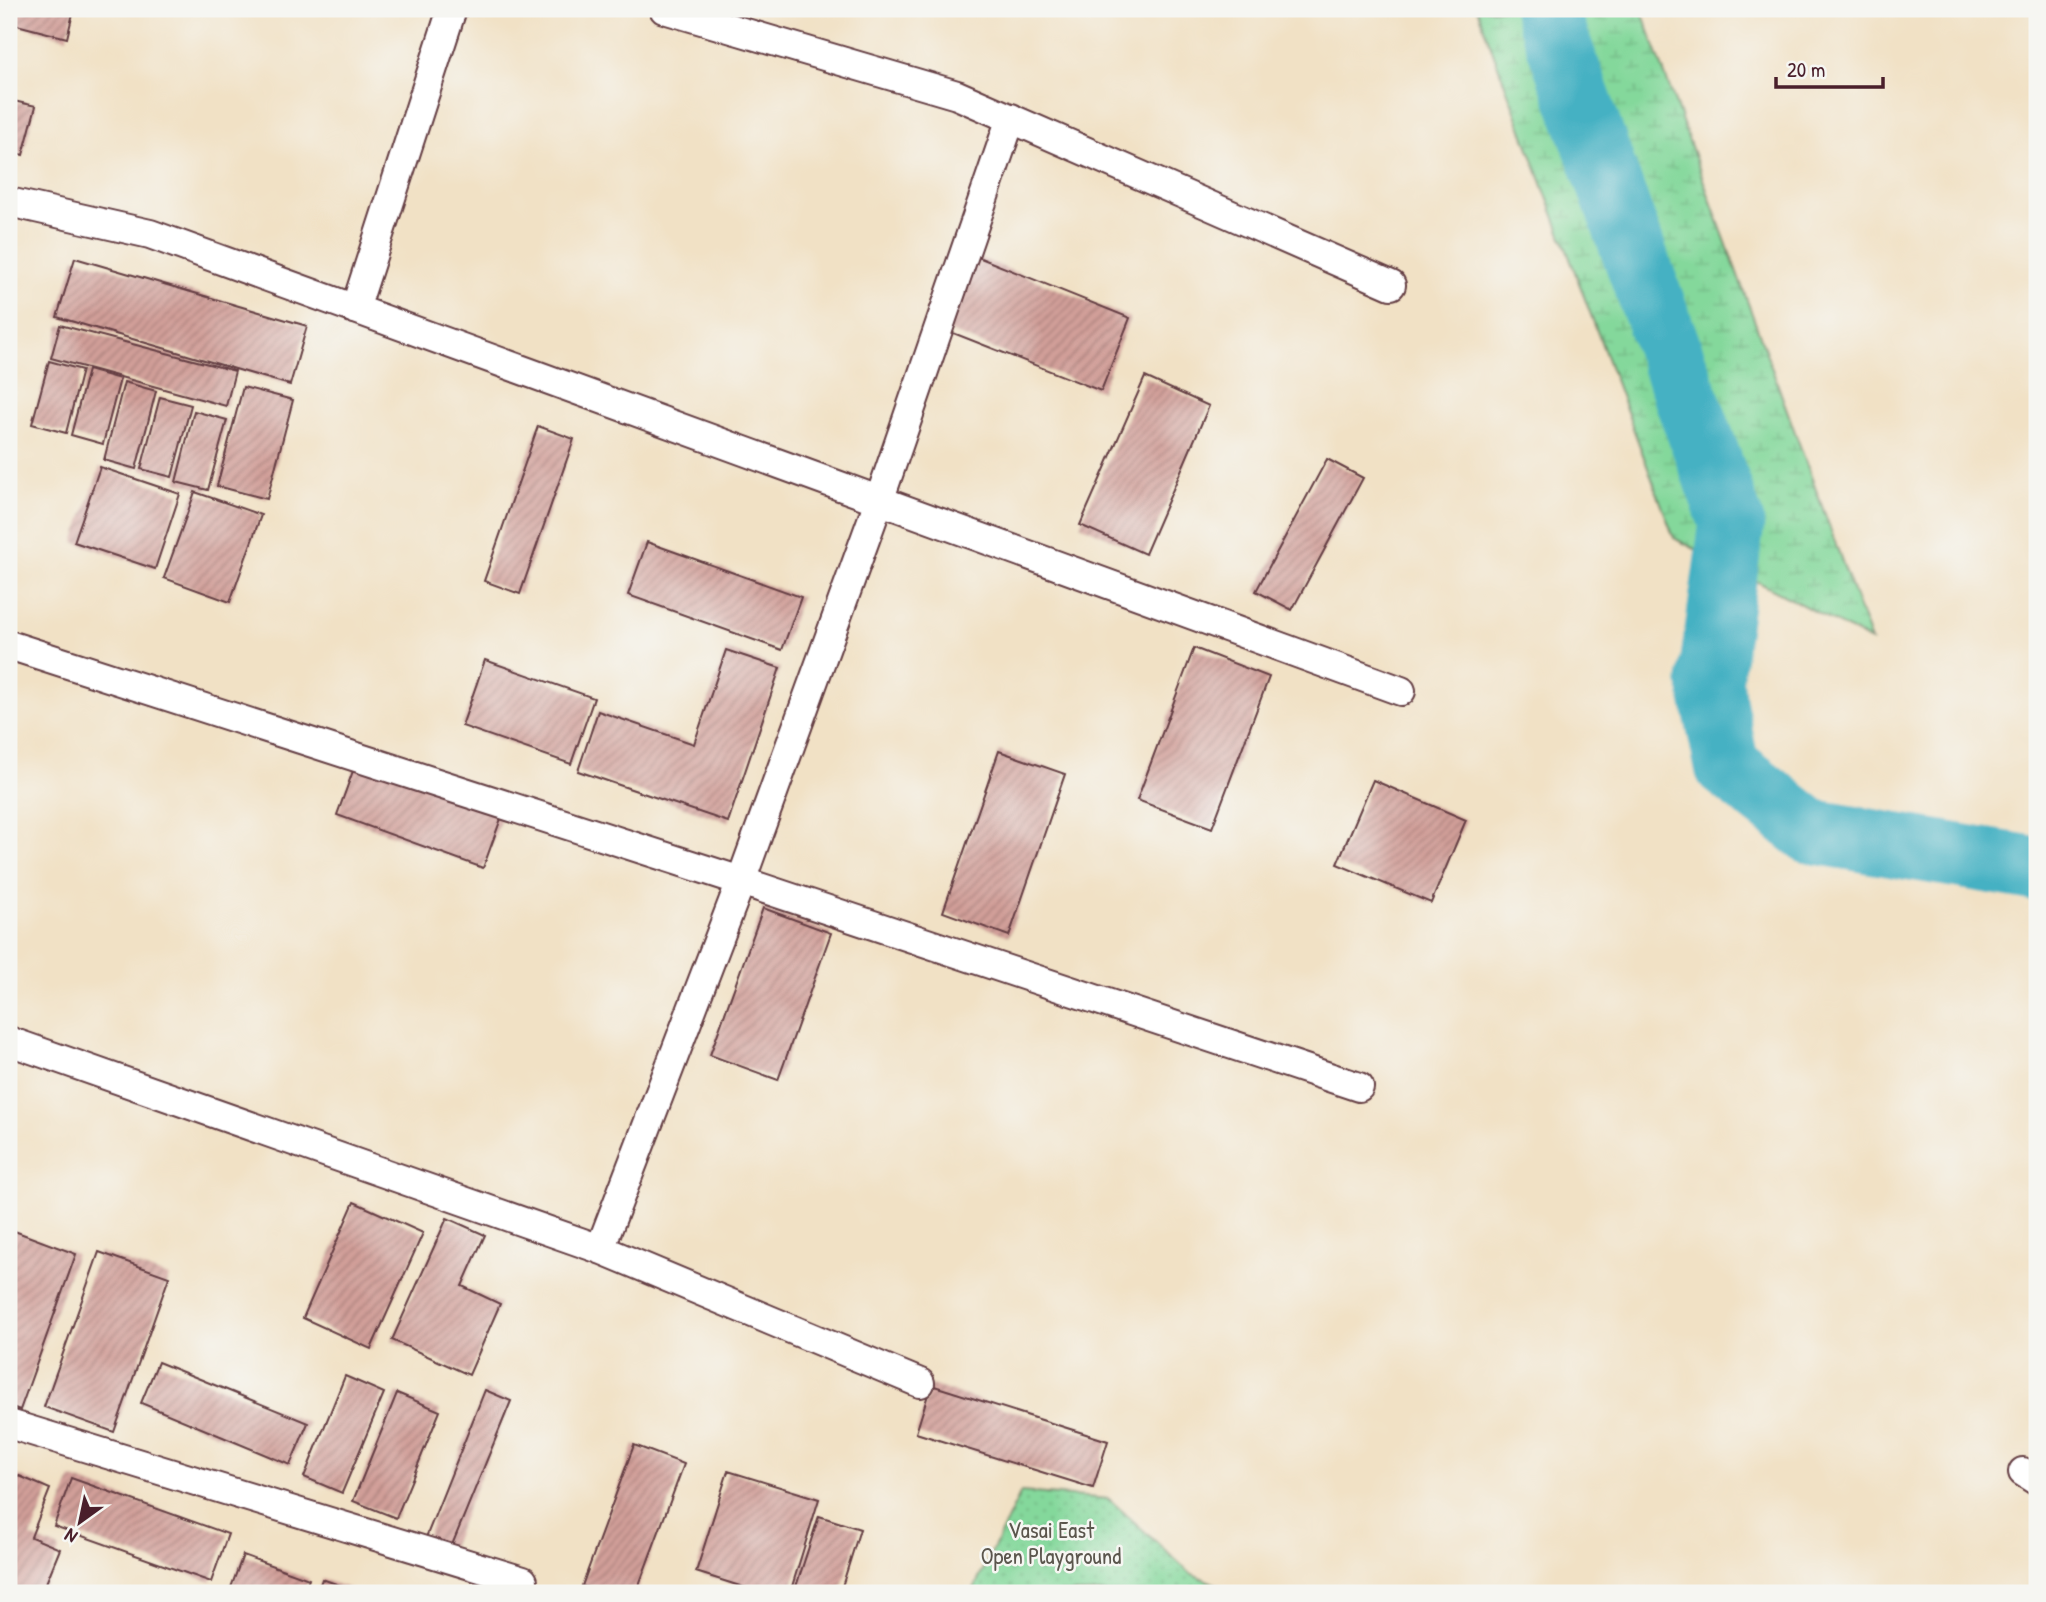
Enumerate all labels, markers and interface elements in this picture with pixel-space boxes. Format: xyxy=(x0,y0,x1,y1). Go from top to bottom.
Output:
scale bar xyxy=(1776,46,1883,90)
text: 20 m xyxy=(1787,55,1825,84)
north arrow xyxy=(46,1486,116,1556)
park label: Vasai East Open Playground xyxy=(981,1514,1121,1571)
text: N xyxy=(59,1523,82,1550)

